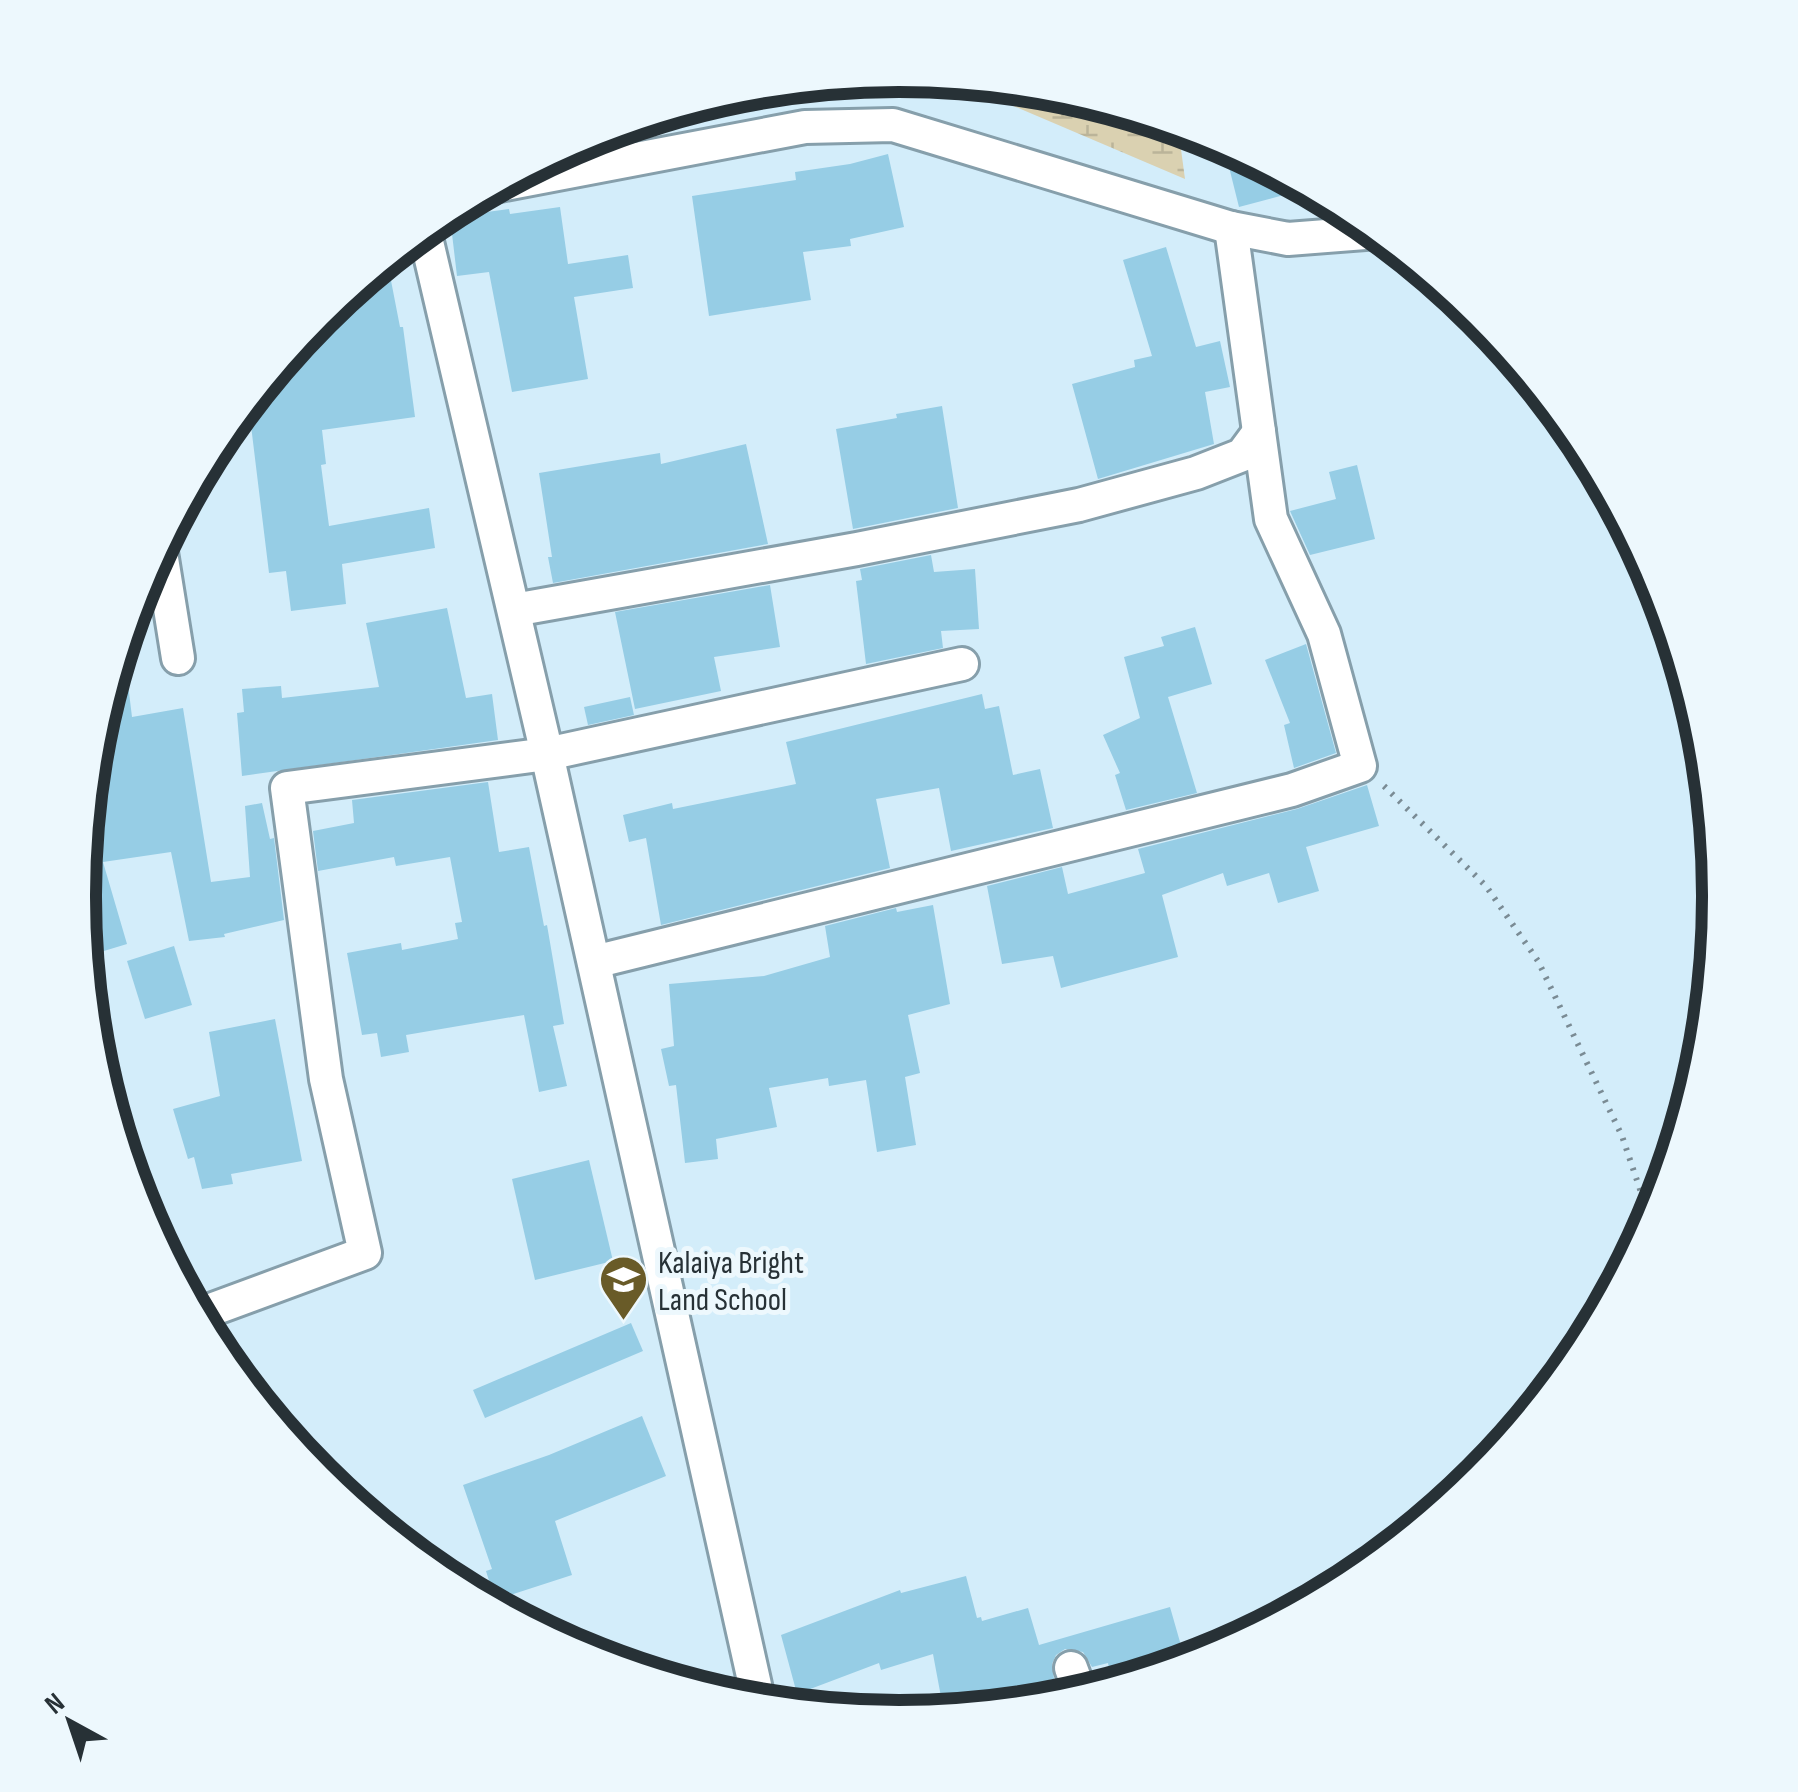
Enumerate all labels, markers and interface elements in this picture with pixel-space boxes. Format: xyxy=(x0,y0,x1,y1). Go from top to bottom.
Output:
place label: Kalaiya Bright Land School xyxy=(658,1244,804,1320)
school or university icon: Kalaiya Bright Land School xyxy=(597,1254,649,1322)
north arrow xyxy=(20,1672,120,1772)
text: N xyxy=(39,1687,71,1721)

